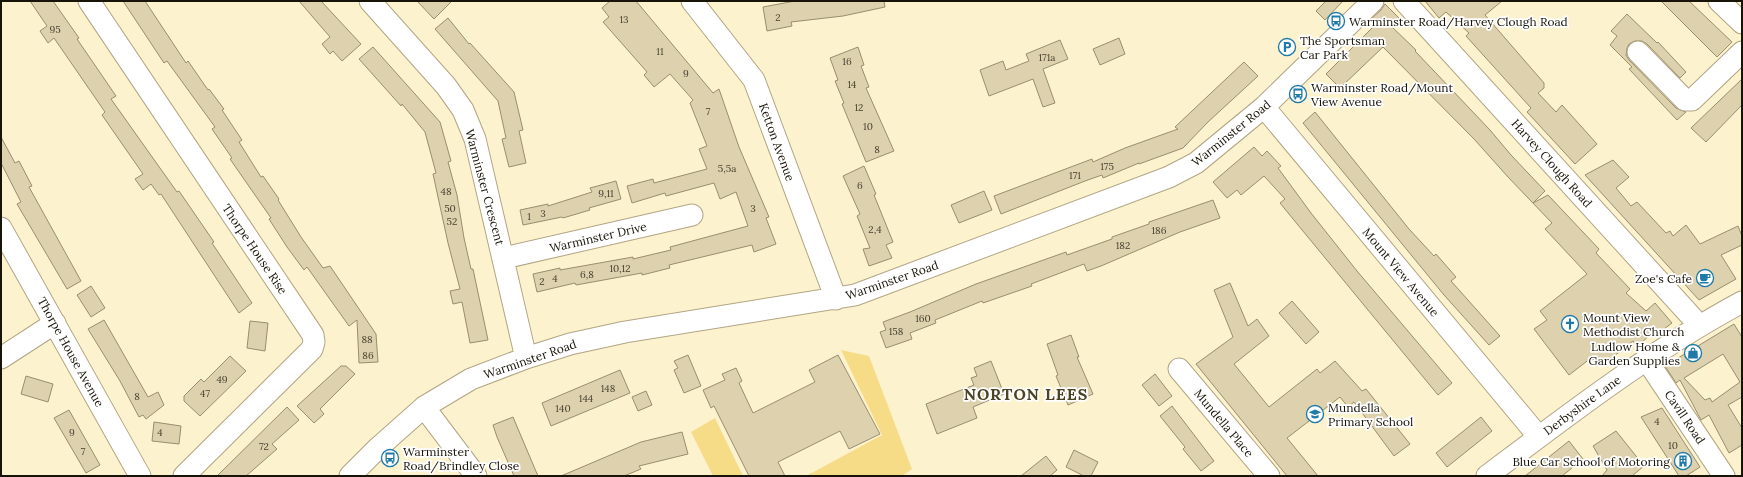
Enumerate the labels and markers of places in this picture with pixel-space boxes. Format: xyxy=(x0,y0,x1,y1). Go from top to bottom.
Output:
bus stop icon: Warminster Road/Harvey Clough Road xyxy=(1326,11,1346,31)
place label: Warminster Road/Harvey Clough Road xyxy=(1349,14,1568,30)
place label: The Sportsman Car Park xyxy=(1300,33,1385,62)
parking icon: The Sportsman Car Park xyxy=(1277,37,1297,57)
place label: Warminster Road/Mount View Avenue xyxy=(1310,80,1453,109)
bus stop icon: Warminster Road/Mount View Avenue xyxy=(1288,84,1308,104)
cafe icon: Zoe's Cafe xyxy=(1695,268,1715,288)
place label: Zoe's Cafe xyxy=(1635,271,1692,286)
place label: Mount View Methodist Church xyxy=(1583,310,1685,339)
church icon: Mount View Methodist Church xyxy=(1560,314,1580,334)
place label: Ludlow Home & Garden Supplies xyxy=(1589,339,1681,368)
shop icon: Ludlow Home & Garden Supplies xyxy=(1683,343,1703,363)
place label: Mundella Primary School xyxy=(1328,400,1413,429)
school or university icon: Mundella Primary School xyxy=(1305,404,1325,424)
place label: Warminster Road/Brindley Close xyxy=(403,444,520,474)
bus stop icon: Warminster Road/Brindley Close xyxy=(380,448,400,468)
building icon: Blue Car School of Motoring xyxy=(1673,451,1693,471)
place label: Blue Car School of Motoring xyxy=(1513,454,1670,469)

